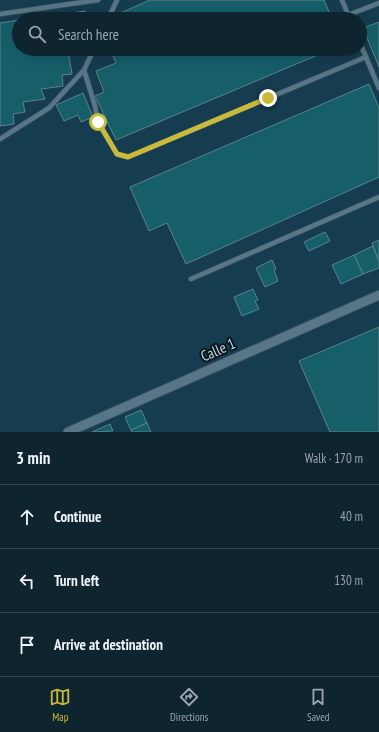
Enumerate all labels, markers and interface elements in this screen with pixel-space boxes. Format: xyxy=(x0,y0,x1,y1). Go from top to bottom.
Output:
search box xyxy=(12,12,367,56)
icon: search xyxy=(26,23,48,45)
text: Search here xyxy=(58,25,119,44)
route end xyxy=(259,89,277,107)
route start xyxy=(89,113,107,131)
street label: Calle 1 xyxy=(198,334,238,366)
text: 3 min xyxy=(16,447,50,469)
text: Walk · 170 m xyxy=(305,450,363,467)
icon: ahead xyxy=(16,506,38,528)
text: Continue xyxy=(54,507,101,526)
text: 40 m xyxy=(340,508,363,525)
icon: left xyxy=(16,570,38,592)
text: Turn left xyxy=(54,571,99,590)
text: 130 m xyxy=(334,572,363,589)
icon: arrive xyxy=(16,634,38,656)
text: Arrive at destination xyxy=(54,635,163,654)
tab: Map xyxy=(49,686,71,724)
tab: Directions xyxy=(170,686,208,724)
tab: Saved xyxy=(307,686,330,724)

